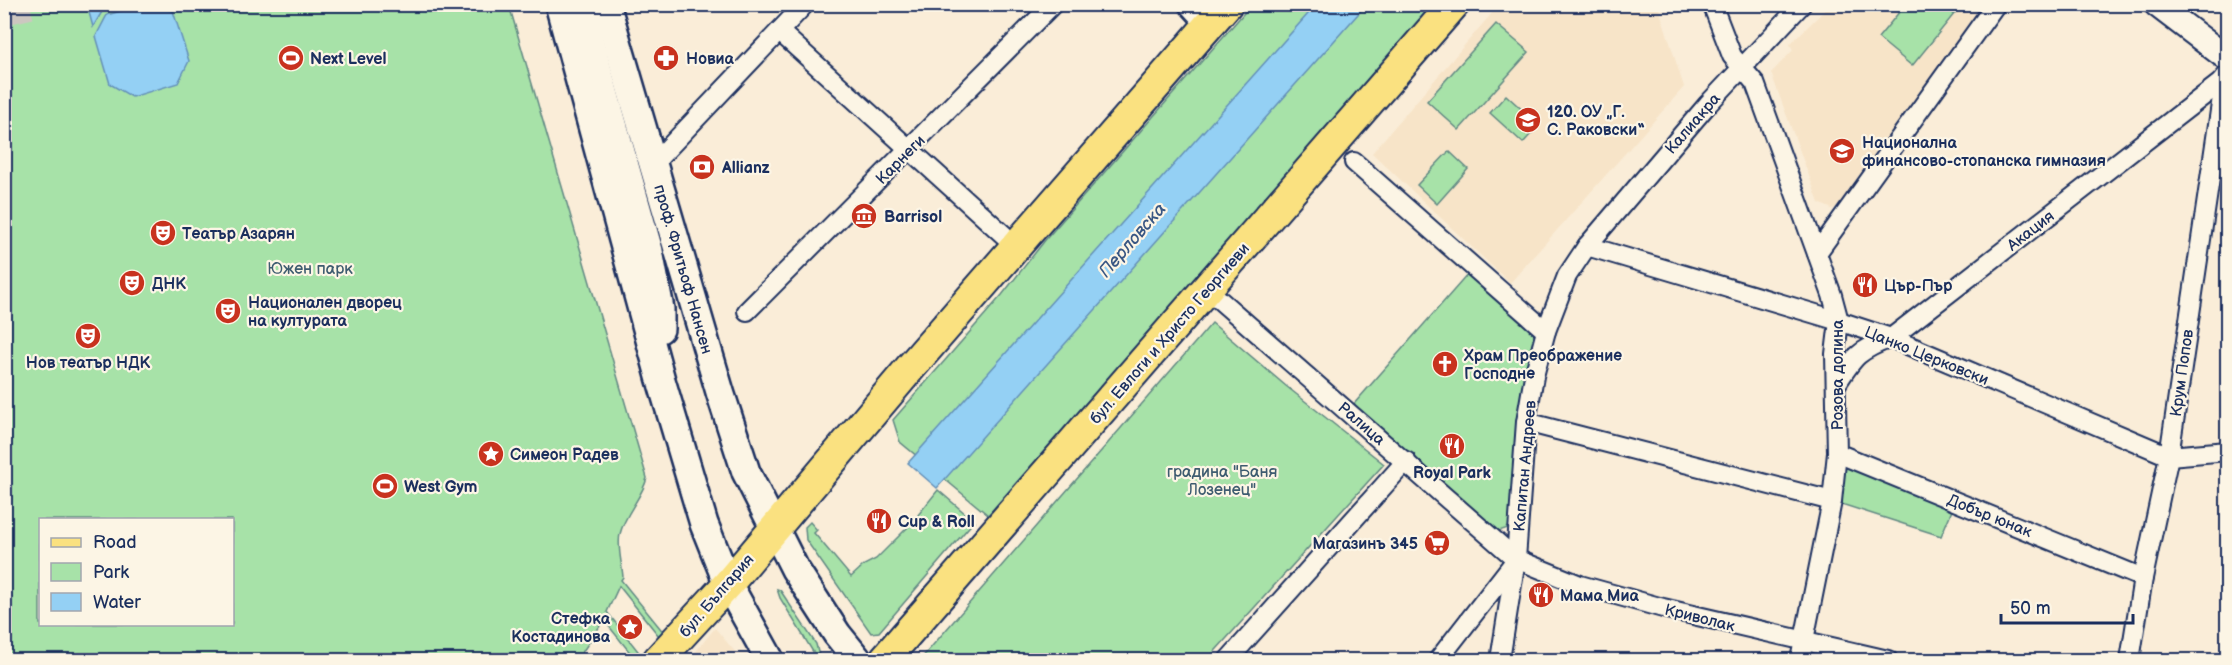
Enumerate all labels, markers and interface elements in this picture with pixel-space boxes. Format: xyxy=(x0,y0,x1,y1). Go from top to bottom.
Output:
sports icon: Next Level xyxy=(276,43,306,73)
pharmacy icon: Новиа xyxy=(651,43,681,73)
place label: Next Level xyxy=(310,50,386,69)
place label: Новиа xyxy=(686,50,735,69)
street label: Калиакра xyxy=(1662,89,1725,158)
place label: 120. ОУ „Г. С. Раковски“ xyxy=(1547,103,1645,140)
school or university icon: 120. ОУ „Г. С. Раковски“ xyxy=(1513,105,1543,135)
street label: Карнеги xyxy=(872,131,930,189)
place label: Национална финансово-стопанска гимназия xyxy=(1862,134,2106,171)
school or university icon: Национална финансово-стопанска гимназия xyxy=(1827,136,1857,166)
bank icon: Allianz xyxy=(687,152,717,182)
place label: Allianz xyxy=(721,159,770,178)
street label: проф. Фритьоф Нансен xyxy=(649,182,716,356)
water label: Перловска xyxy=(1094,199,1170,282)
museum icon: Barrisol xyxy=(849,201,879,231)
street label: Акация xyxy=(2003,207,2058,256)
place label: Barrisol xyxy=(884,208,942,227)
theatre icon: Театър Азарян xyxy=(148,218,178,248)
place label: Театър Азарян xyxy=(182,225,295,244)
street label: бул. Евлоги и Христо Георгиеви xyxy=(1086,240,1254,428)
park label: Южен парк xyxy=(267,260,353,279)
theatre icon: ДНК xyxy=(117,268,147,298)
restaurant icon: Цър-Пър xyxy=(1850,270,1880,300)
place label: ДНК xyxy=(152,275,186,294)
place label: Цър-Пър xyxy=(1884,277,1953,296)
place label: Национален дворец на културата xyxy=(248,294,402,331)
theatre icon: Национален дворец на културата xyxy=(213,296,243,326)
street label: Розова долина xyxy=(1829,319,1848,430)
theatre icon: Нов театър НДК xyxy=(73,321,103,351)
street label: Цанко Церковски xyxy=(1862,323,1991,390)
street label: Крум Попов xyxy=(2167,328,2198,418)
place label: Храм Преображение Господне xyxy=(1463,347,1622,384)
church icon: Храм Преображение Господне xyxy=(1430,349,1460,379)
place label: Нов театър НДК xyxy=(26,354,150,373)
street label: Ралица xyxy=(1333,398,1389,450)
street label: Капитан Андреев xyxy=(1510,399,1541,533)
restaurant icon: Royal Park xyxy=(1437,431,1467,461)
place icon: Симеон Радев xyxy=(476,439,506,469)
place label: Симеон Радев xyxy=(510,446,619,465)
park label: градина "Баня Лозенец" xyxy=(1167,463,1277,500)
place label: Royal Park xyxy=(1413,464,1492,483)
sports icon: West Gym xyxy=(370,471,400,501)
place label: West Gym xyxy=(404,478,477,497)
street label: Добър юнак xyxy=(1944,491,2035,542)
restaurant icon: Cup & Roll xyxy=(864,506,894,536)
place label: Cup & Roll xyxy=(898,513,975,532)
legend xyxy=(39,518,234,626)
supermarket icon: Магазинъ 345 xyxy=(1422,528,1452,558)
text: Road xyxy=(93,532,137,553)
place label: Магазинъ 345 xyxy=(1313,535,1418,554)
street label: бул. България xyxy=(676,550,758,641)
text: Park xyxy=(93,562,129,583)
restaurant icon: Мама Миа xyxy=(1526,580,1556,610)
place label: Мама Миа xyxy=(1560,587,1640,606)
scale bar xyxy=(2001,587,2133,625)
text: Water xyxy=(93,592,141,613)
text: 50 m xyxy=(2010,598,2051,619)
street label: Криволак xyxy=(1662,601,1737,636)
place label: Стефка Костадинова xyxy=(511,610,611,647)
place icon: Стефка Костадинова xyxy=(615,612,645,642)

